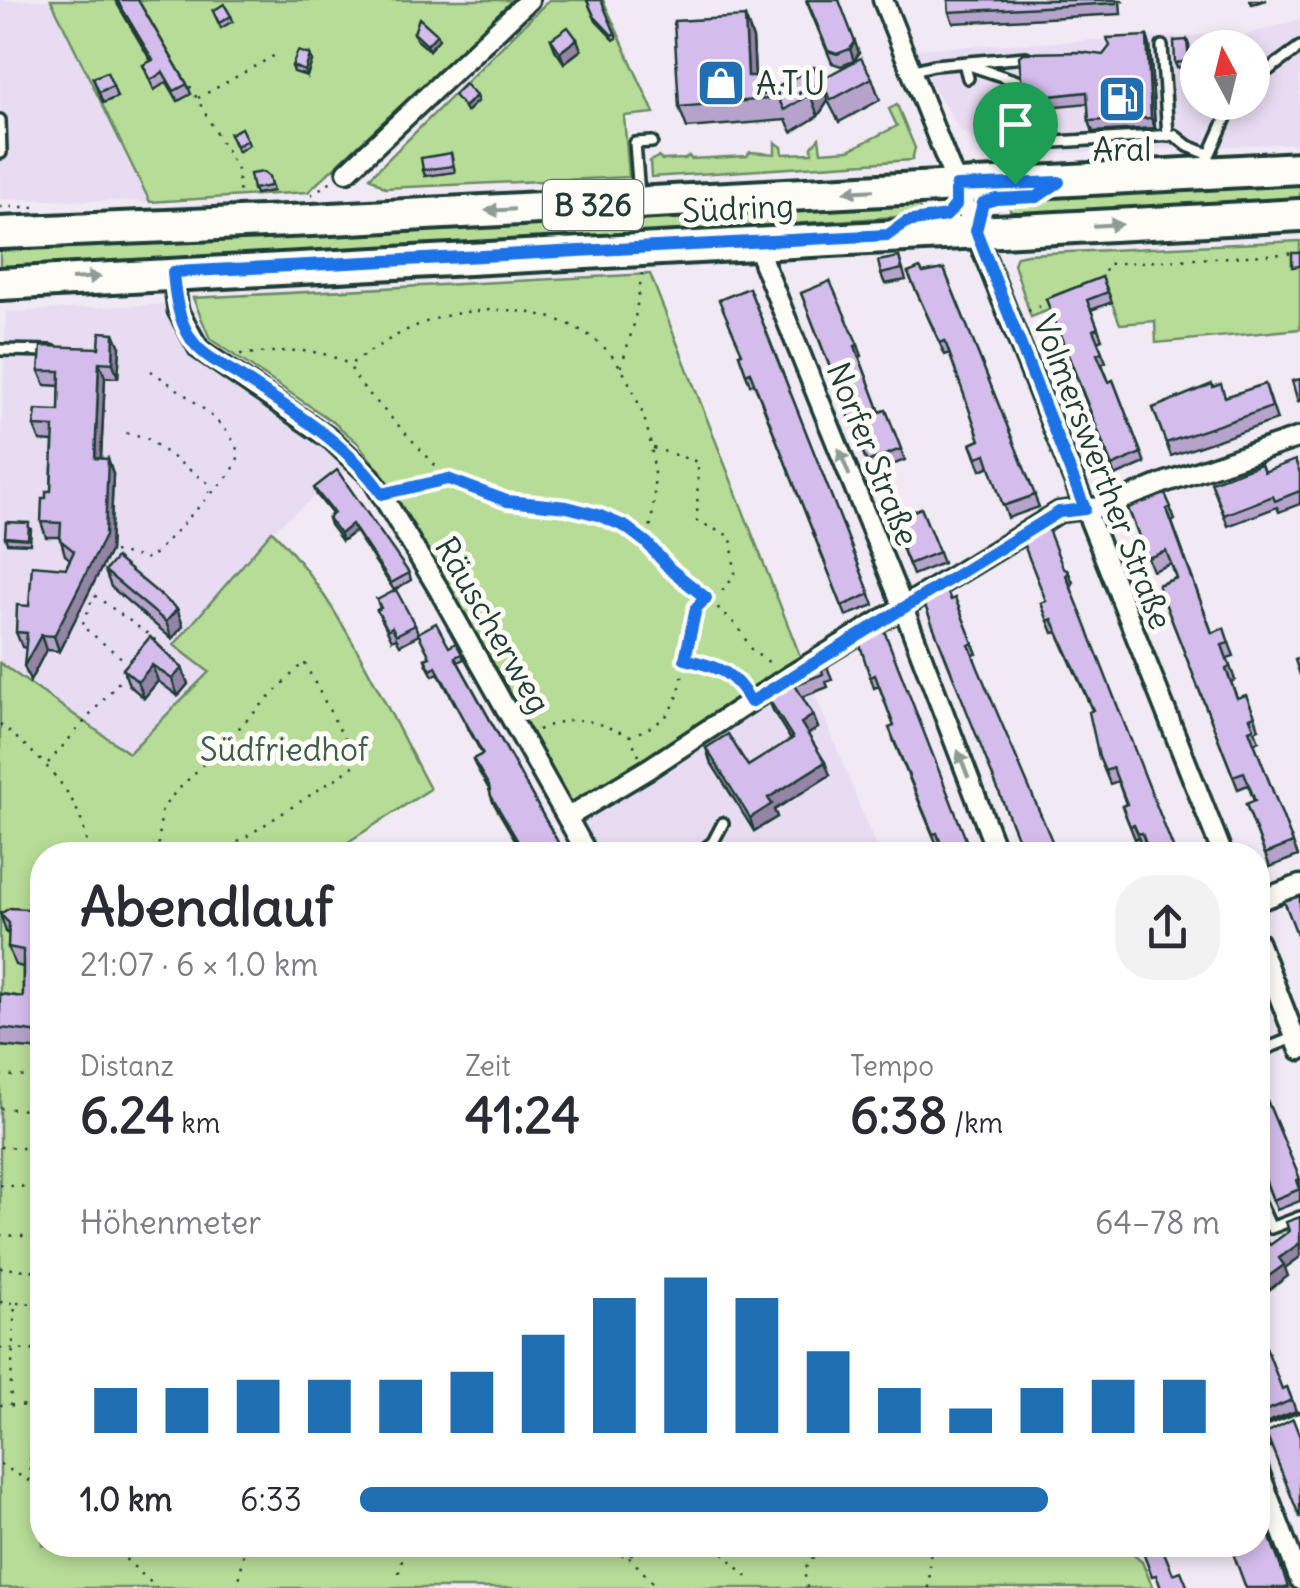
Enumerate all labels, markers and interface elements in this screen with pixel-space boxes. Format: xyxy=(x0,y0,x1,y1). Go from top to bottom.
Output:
north arrow xyxy=(1180,30,1270,120)
map controls xyxy=(1180,30,1270,120)
shop icon: A.T.U xyxy=(695,57,747,109)
place label: A.T.U xyxy=(756,63,825,104)
fuel station icon: Aral xyxy=(1096,73,1148,125)
pin xyxy=(973,82,1058,185)
icon: arrive xyxy=(988,97,1043,152)
place label: Aral xyxy=(1093,129,1151,170)
road number: B 326 xyxy=(543,180,643,230)
one-way arrow xyxy=(843,183,875,199)
street label: Südring xyxy=(681,185,795,231)
one-way arrow xyxy=(483,203,515,219)
one-way arrow xyxy=(1093,217,1125,233)
one-way arrow xyxy=(71,270,103,286)
street label: Volmerswerther Straße xyxy=(1024,309,1182,635)
street label: Norfer Straße xyxy=(818,356,928,552)
one-way arrow xyxy=(835,446,851,476)
street label: Räuscherweg xyxy=(426,530,560,720)
park label: Südfriedhof xyxy=(200,729,369,770)
one-way arrow xyxy=(954,749,970,779)
text: Abendlauf xyxy=(80,872,333,941)
button: share xyxy=(1115,875,1220,980)
text: 21:07 · 6 × 1.0 km xyxy=(80,944,318,985)
text: Distanz xyxy=(80,1048,174,1084)
text: Zeit xyxy=(465,1048,511,1084)
text: Tempo xyxy=(850,1048,934,1084)
text: 6.24 xyxy=(80,1084,175,1147)
text: 41:24 xyxy=(465,1084,580,1147)
text: 6:38 xyxy=(850,1084,947,1147)
text: km xyxy=(175,1105,220,1141)
text: /km xyxy=(947,1105,1003,1141)
text: Höhenmeter xyxy=(80,1202,261,1243)
text: 64–78 m xyxy=(1095,1202,1220,1243)
text: 1.0 km xyxy=(80,1479,172,1520)
text: 6:33 xyxy=(240,1479,302,1520)

